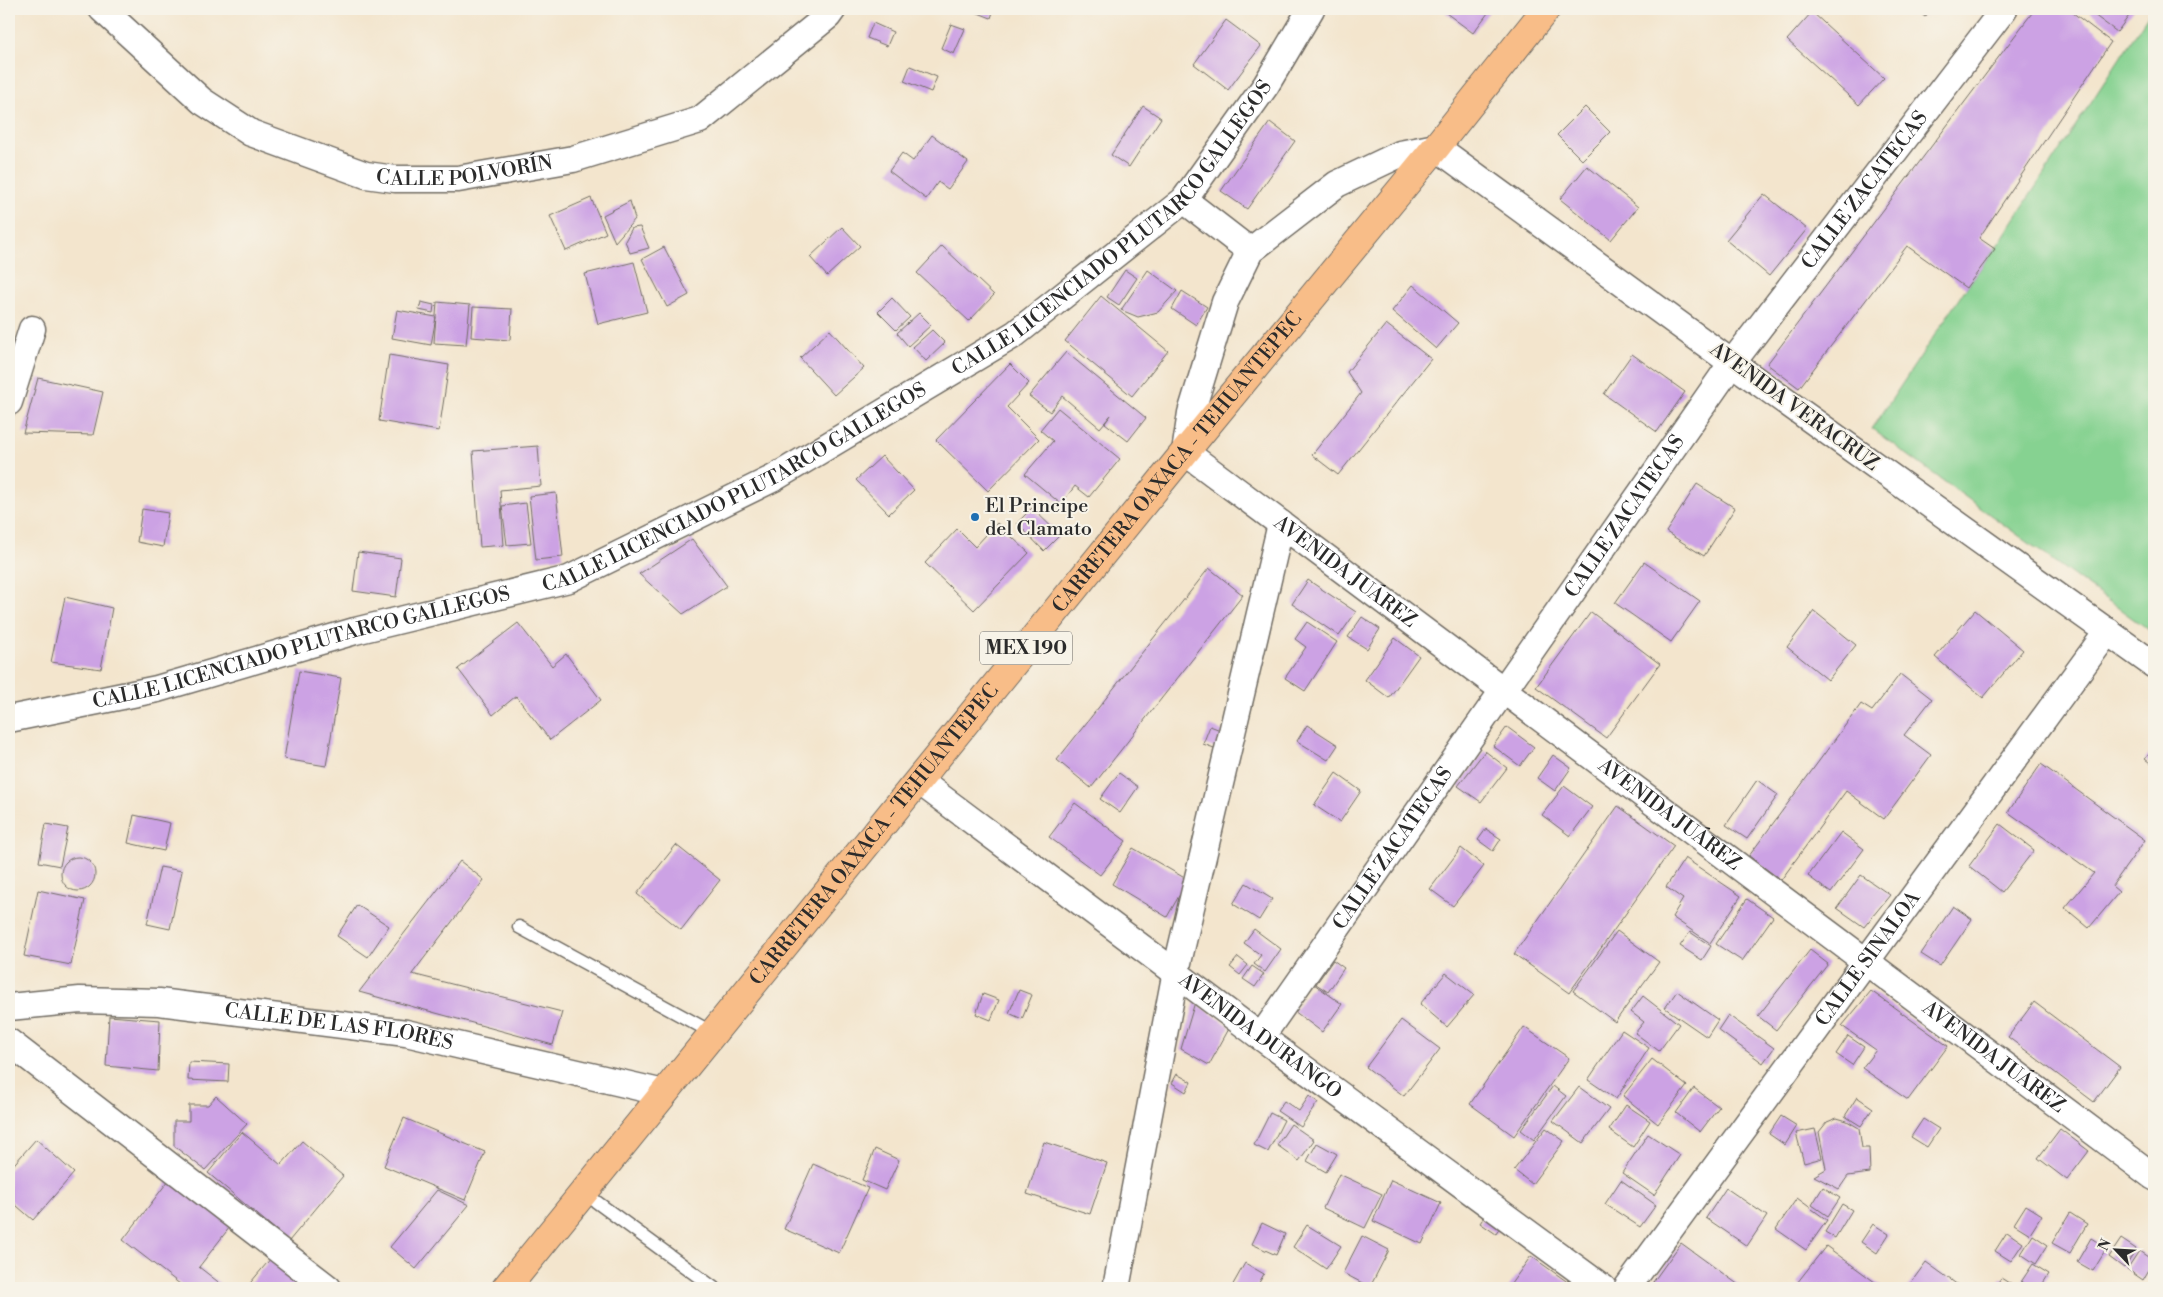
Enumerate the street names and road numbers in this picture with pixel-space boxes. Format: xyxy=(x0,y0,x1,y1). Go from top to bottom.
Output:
street label: CALLE LICENCIADO PLUTARCO GALLEGOS xyxy=(947,75,1278,381)
street label: CALLE ZACATECAS xyxy=(1796,106,1933,274)
street label: CALLE POLVORÍN xyxy=(374,150,555,192)
street label: CARRETERA OAXACA - TEHUANTEPEC xyxy=(1047,307,1308,618)
street label: AVENIDA VERACRUZ xyxy=(1704,337,1883,477)
street label: CALLE LICENCIADO PLUTARCO GALLEGOS xyxy=(540,377,931,598)
street label: CALLE ZACATECAS xyxy=(1559,430,1690,603)
street label: AVENIDA JUÁREZ xyxy=(1268,510,1422,633)
street label: CALLE LICENCIADO PLUTARCO GALLEGOS xyxy=(90,581,513,714)
road number: MEX 190 xyxy=(980,632,1072,664)
street label: CARRETERA OAXACA - TEHUANTEPEC xyxy=(744,679,1004,991)
street label: AVENIDA JUÁREZ xyxy=(1592,752,1746,876)
street label: CALLE ZACATECAS xyxy=(1327,762,1458,935)
street label: CALLE SINALOA xyxy=(1810,885,1927,1031)
street label: AVENIDA DURANGO xyxy=(1173,967,1347,1104)
street label: AVENIDA JUÁREZ xyxy=(1917,995,2070,1119)
street label: CALLE DE LAS FLORES xyxy=(223,998,456,1056)

